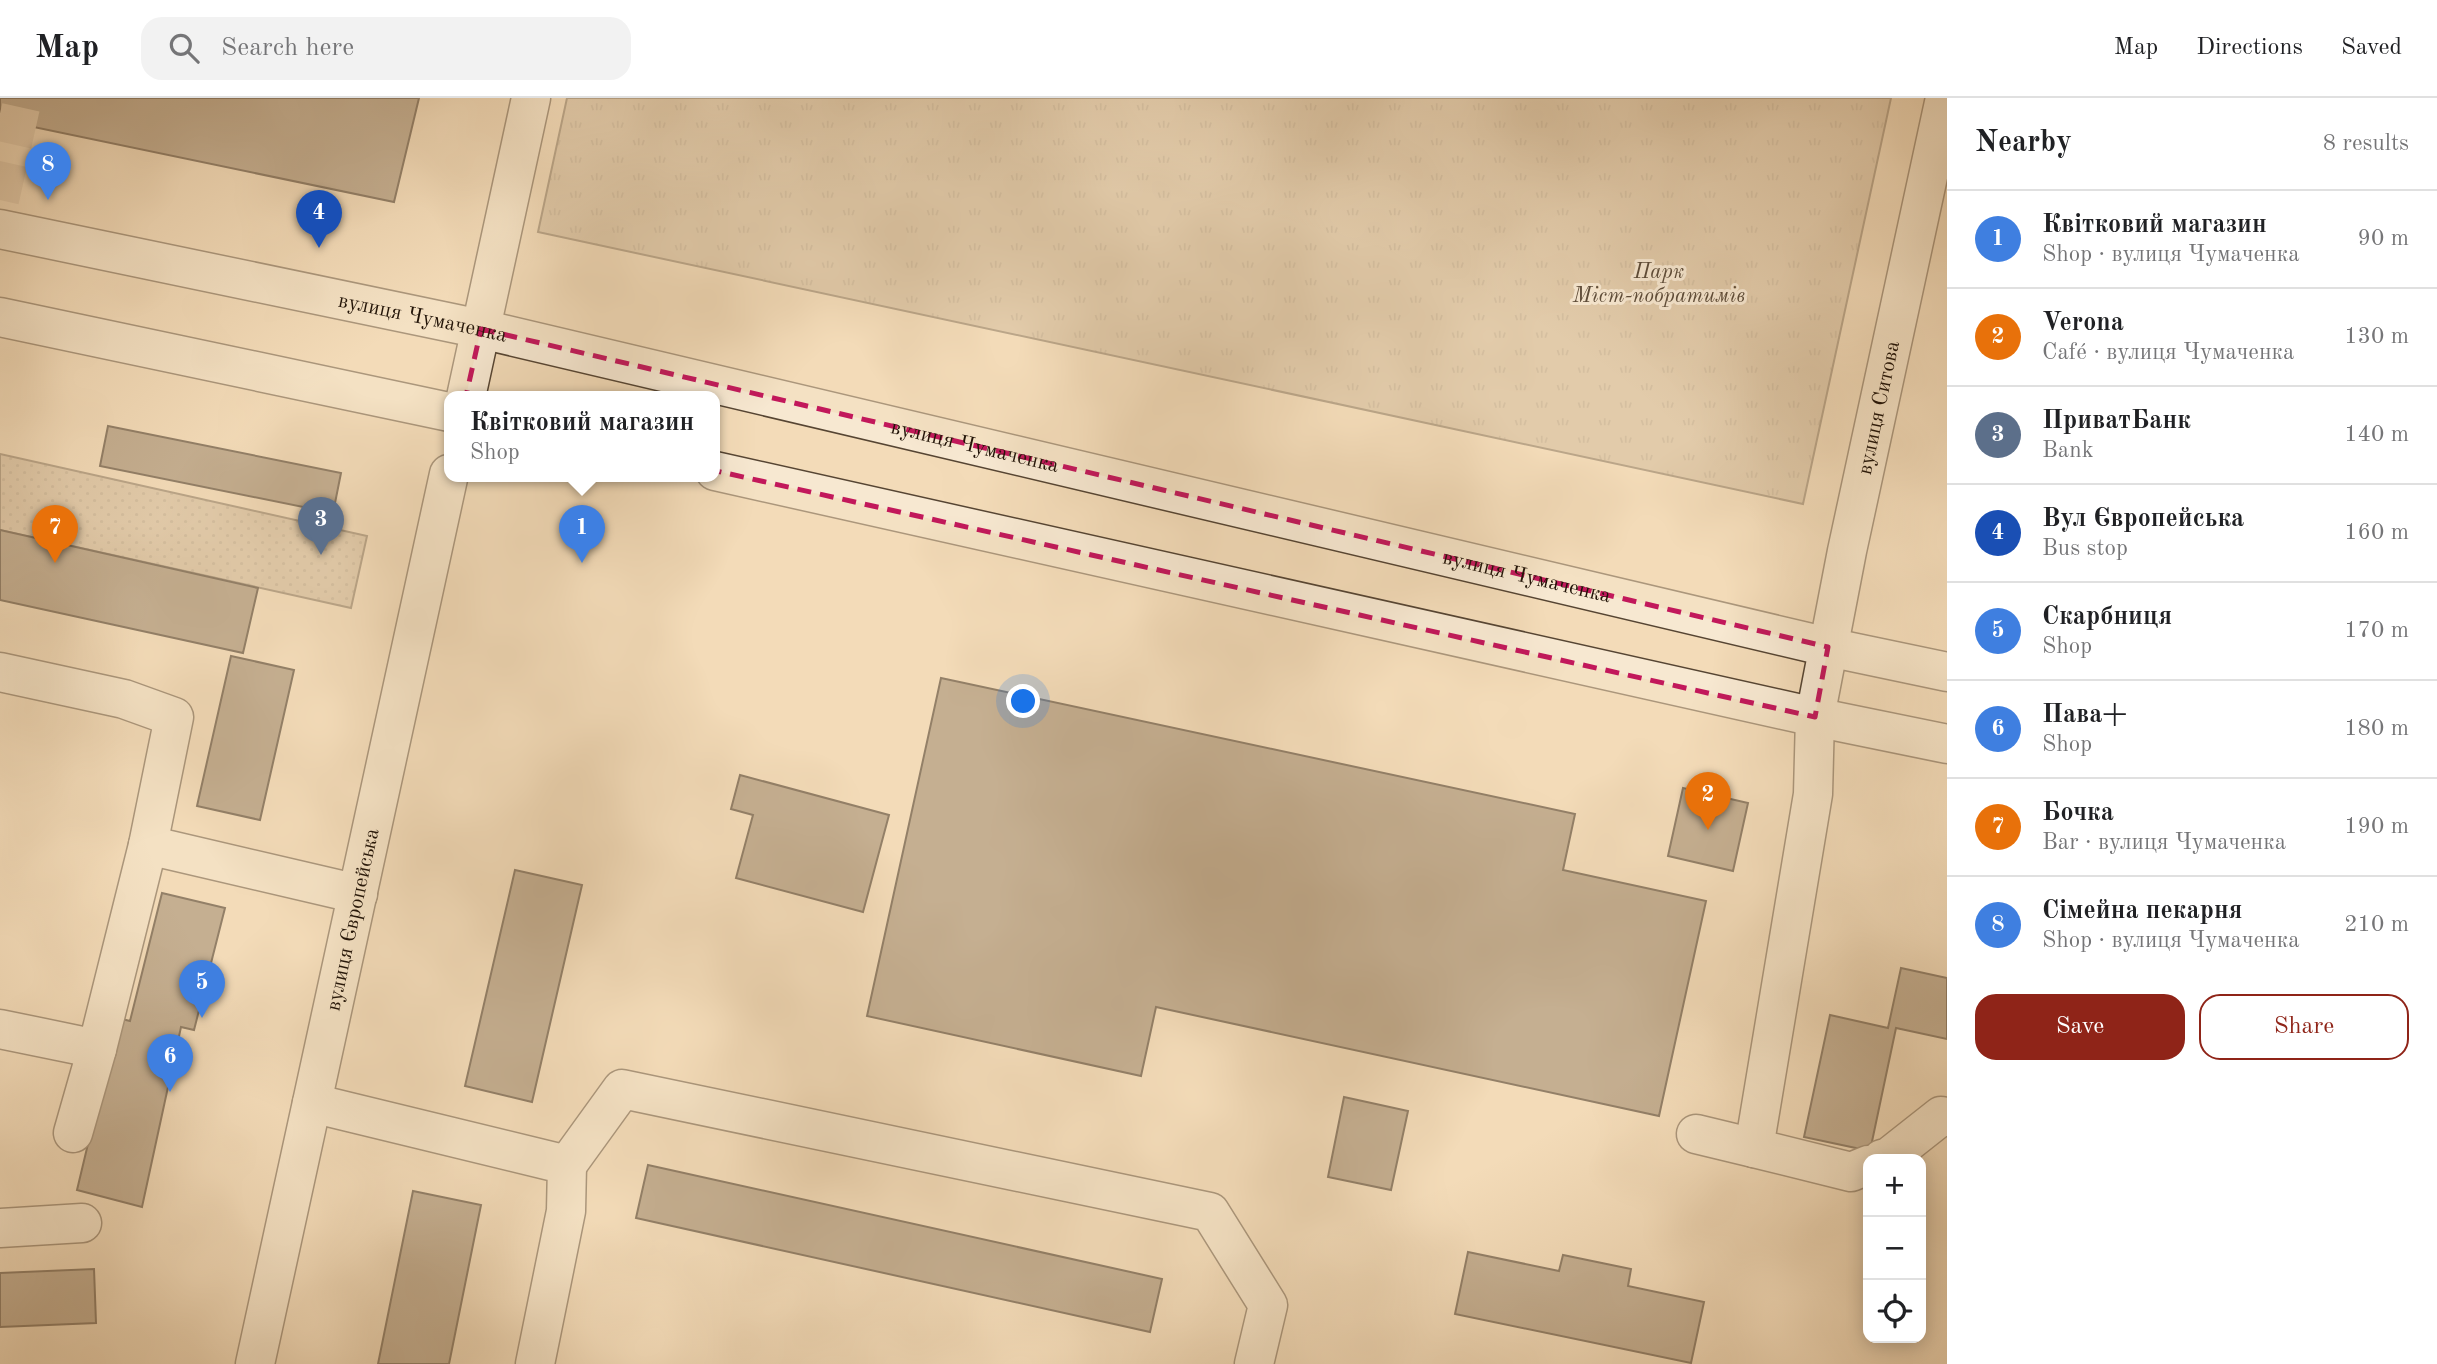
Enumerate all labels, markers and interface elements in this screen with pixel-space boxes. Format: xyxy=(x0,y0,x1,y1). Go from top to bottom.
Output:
search box xyxy=(141,17,631,80)
icon: search xyxy=(165,29,203,67)
text: Map xyxy=(35,32,99,65)
text: Search here xyxy=(221,35,354,61)
text: Map xyxy=(2114,36,2158,60)
text: Directions xyxy=(2196,36,2303,60)
text: Saved xyxy=(2341,36,2402,60)
text: Nearby xyxy=(1975,128,2072,158)
text: 8 results xyxy=(2323,132,2409,155)
pin: 8 xyxy=(25,142,71,200)
pin: 4 xyxy=(296,190,342,248)
text: Квітковий магазин xyxy=(2042,212,2267,238)
text: 1 xyxy=(1991,227,2005,250)
text: 90 m xyxy=(2358,227,2409,250)
text: Shop · вулиця Чумаченка xyxy=(2042,243,2300,266)
park label: Парк Міст-побратимів xyxy=(1572,262,1745,307)
street label: вулиця Чумаченка xyxy=(336,291,509,347)
text: Verona xyxy=(2042,310,2124,336)
text: 2 xyxy=(1991,325,2005,348)
text: 130 m xyxy=(2344,325,2409,348)
street label: вулиця Ситова xyxy=(1855,339,1904,477)
text: Café · вулиця Чумаченка xyxy=(2042,341,2294,364)
popup xyxy=(444,391,720,482)
text: ПриватБанк xyxy=(2042,408,2191,434)
text: Квітковий магазин xyxy=(470,410,694,436)
street label: вулиця Чумаченка xyxy=(889,417,1061,477)
text: 3 xyxy=(1991,423,2005,446)
text: 140 m xyxy=(2344,423,2409,446)
text: Bank xyxy=(2042,439,2094,462)
text: Shop xyxy=(470,441,520,464)
pin: 3 xyxy=(298,497,344,555)
pin: 7 xyxy=(32,505,78,563)
pin: 1 xyxy=(559,505,605,563)
text: Вул Європейська xyxy=(2042,506,2244,532)
text: 4 xyxy=(1991,521,2005,544)
text: 160 m xyxy=(2344,521,2409,544)
text: Bus stop xyxy=(2042,537,2128,560)
street label: вулиця Чумаченка xyxy=(1441,547,1613,607)
text: Скарбниця xyxy=(2042,604,2172,630)
text: 5 xyxy=(1991,619,2005,642)
text: 170 m xyxy=(2344,619,2409,642)
text: Shop xyxy=(2042,635,2092,658)
your location xyxy=(1006,684,1040,718)
text: Пава+ xyxy=(2042,702,2127,728)
text: 6 xyxy=(1991,717,2005,740)
text: 180 m xyxy=(2344,717,2409,740)
text: Shop xyxy=(2042,733,2092,756)
pin: 2 xyxy=(1685,772,1731,830)
text: Бочка xyxy=(2042,800,2114,826)
text: 7 xyxy=(1991,815,2005,838)
text: 190 m xyxy=(2344,815,2409,838)
street label: вулиця Європейська xyxy=(323,826,383,1013)
text: Bar · вулиця Чумаченка xyxy=(2042,831,2286,854)
text: Сімейна пекарня xyxy=(2042,898,2243,924)
text: 8 xyxy=(1991,913,2005,936)
text: 210 m xyxy=(2344,913,2409,936)
text: Shop · вулиця Чумаченка xyxy=(2042,929,2300,952)
pin: 5 xyxy=(179,960,225,1018)
button: Save xyxy=(1975,994,2185,1060)
button: Share xyxy=(2199,994,2409,1060)
pin: 6 xyxy=(147,1034,193,1092)
map controls xyxy=(1863,1154,1926,1343)
button: + xyxy=(1863,1154,1926,1217)
button: − xyxy=(1863,1217,1926,1280)
button: locate xyxy=(1863,1280,1926,1343)

